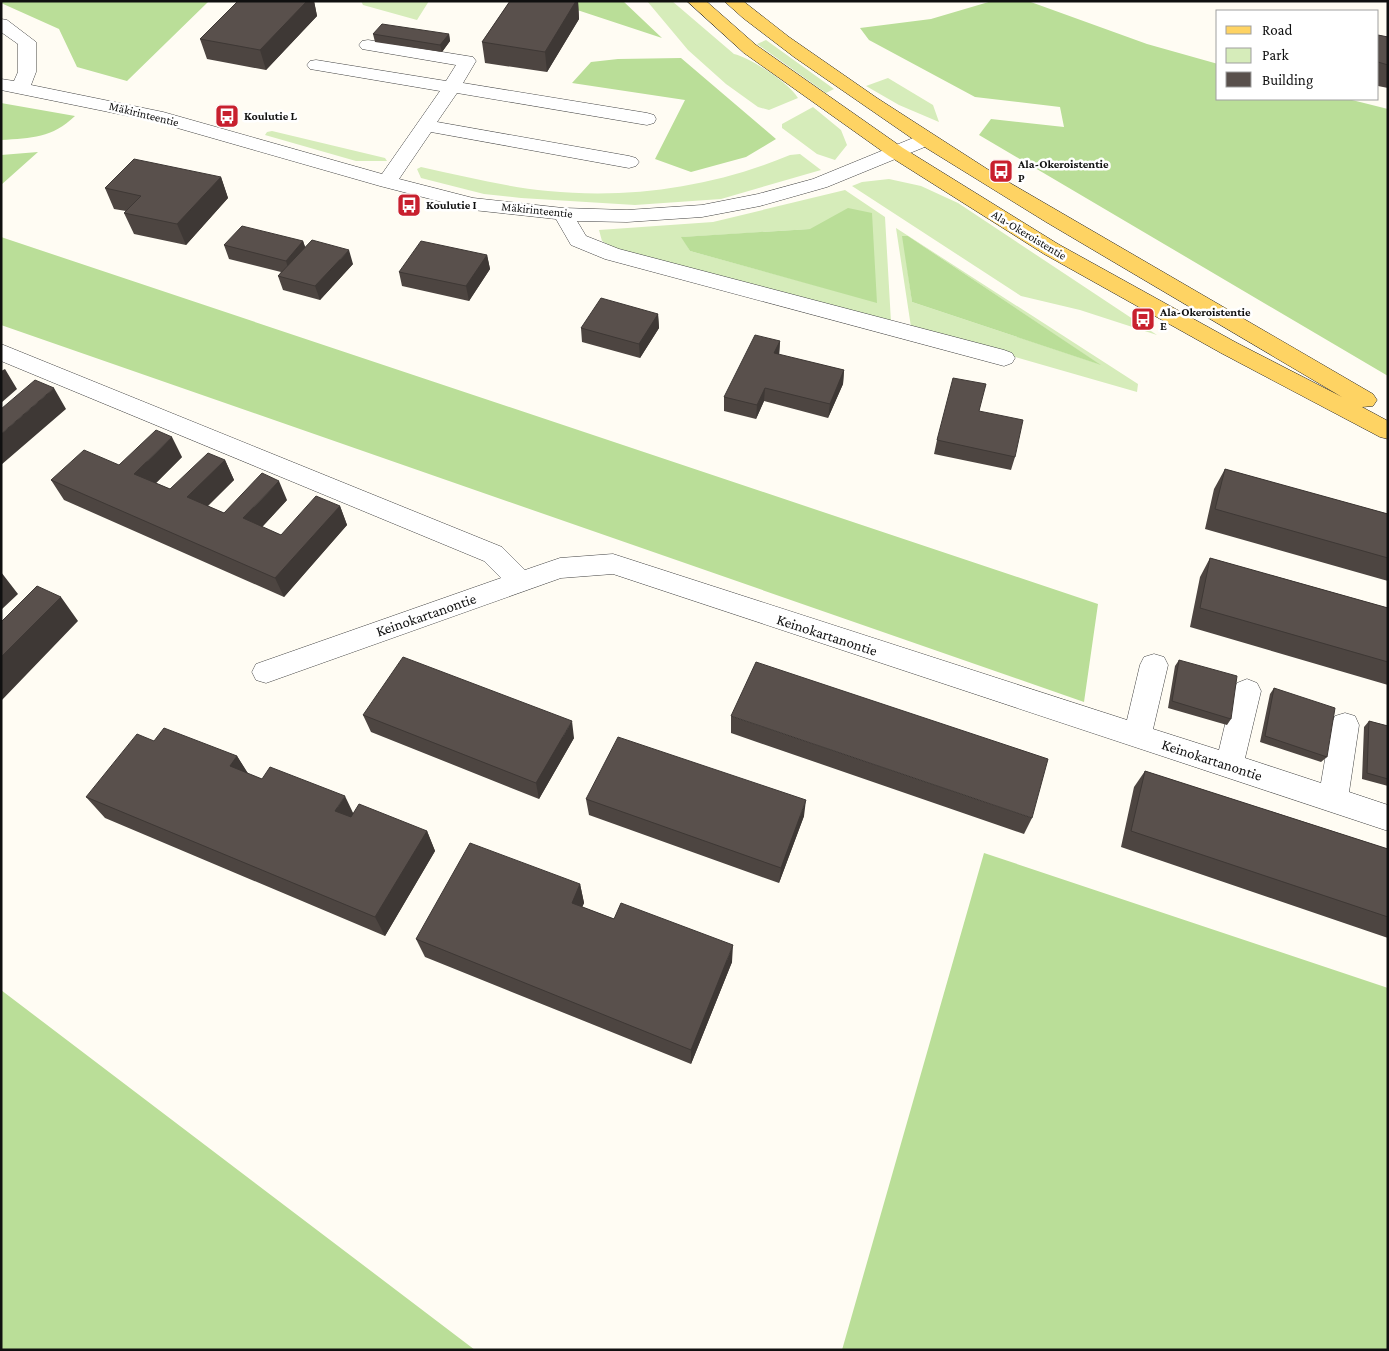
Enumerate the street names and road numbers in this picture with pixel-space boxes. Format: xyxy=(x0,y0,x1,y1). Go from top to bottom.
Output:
street label: Mäkirinteentie xyxy=(108,99,180,129)
street label: Mäkirinteentie xyxy=(501,199,573,221)
street label: Ala-Okeroistentie xyxy=(989,207,1069,263)
street label: Keinokartanontie xyxy=(374,590,478,640)
street label: Keinokartanontie xyxy=(775,611,880,659)
street label: Keinokartanontie xyxy=(1160,736,1265,784)

